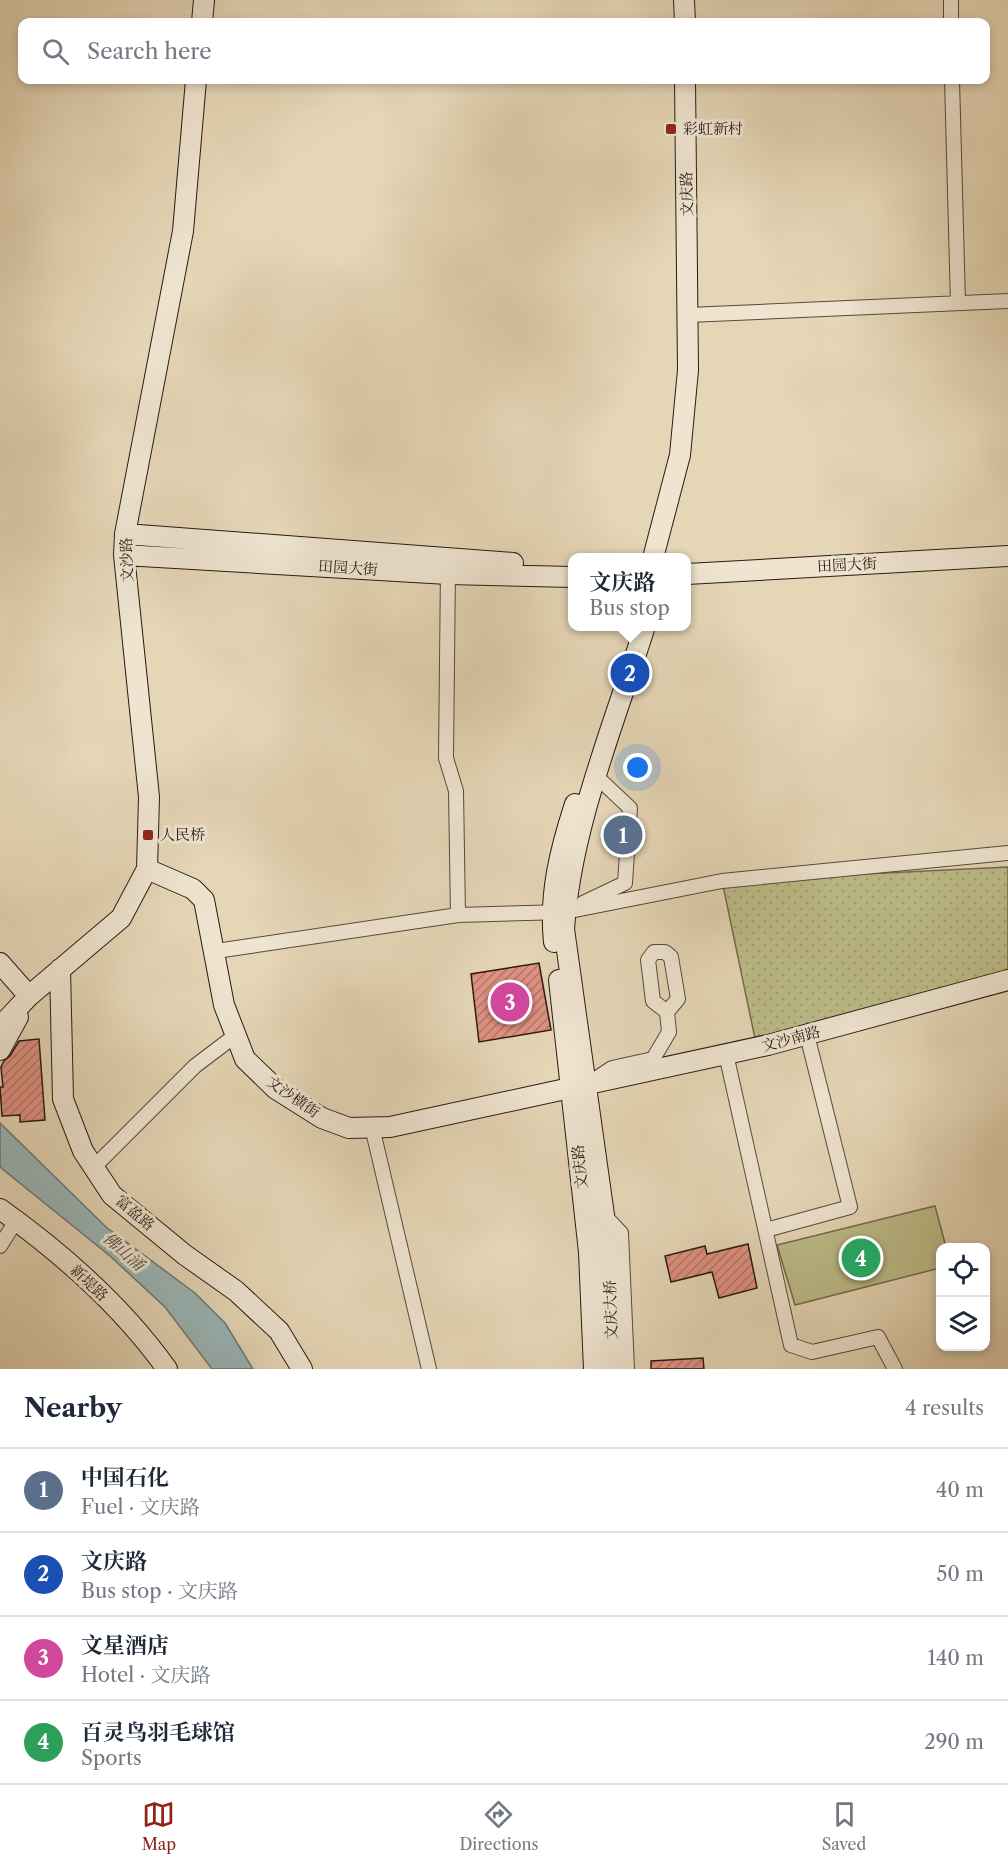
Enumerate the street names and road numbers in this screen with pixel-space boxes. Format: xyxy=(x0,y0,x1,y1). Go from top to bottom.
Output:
street label: 文庆路 xyxy=(677,171,696,217)
street label: 文沙路 xyxy=(116,537,137,583)
street label: 田园大街 xyxy=(817,553,877,576)
street label: 田园大街 xyxy=(317,556,379,579)
street label: 文沙南路 xyxy=(759,1022,822,1055)
street label: 文沙横街 xyxy=(263,1072,323,1122)
street label: 文庆路 xyxy=(568,1144,591,1190)
street label: 富盈路 xyxy=(112,1191,159,1234)
street label: 新堤路 xyxy=(66,1260,112,1305)
street label: 文庆大桥 xyxy=(600,1280,621,1340)

